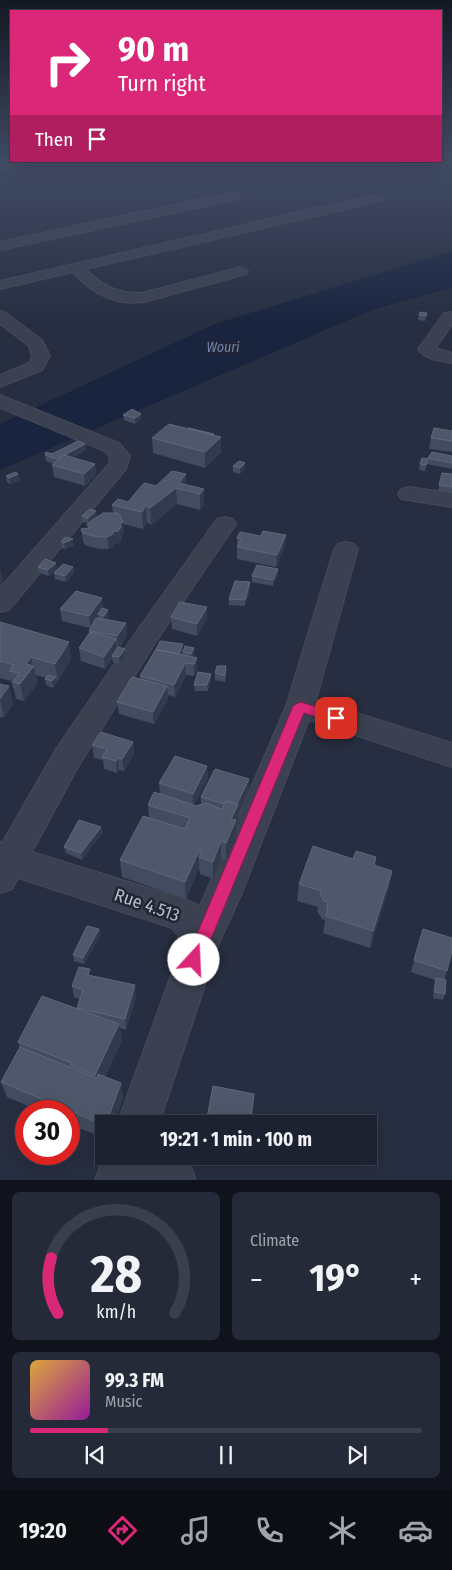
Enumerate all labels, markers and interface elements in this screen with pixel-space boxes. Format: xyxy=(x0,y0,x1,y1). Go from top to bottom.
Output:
text: 90 m xyxy=(118,28,189,70)
icon: right xyxy=(35,30,100,95)
text: Turn right xyxy=(118,70,206,97)
icon: arrive xyxy=(83,125,111,153)
text: Then xyxy=(35,128,73,151)
water label: Wouri xyxy=(206,339,240,356)
pin xyxy=(315,697,357,739)
icon: arrive xyxy=(322,704,350,732)
street label: Rue 4.513 xyxy=(111,884,183,926)
position arrow xyxy=(167,933,219,985)
speed limit sign: 30 xyxy=(15,1100,80,1165)
text: 19:21 · 1 min · 100 m xyxy=(160,1128,312,1151)
text: Climate xyxy=(250,1231,299,1250)
text: 28 xyxy=(89,1243,142,1306)
text: 19° xyxy=(309,1255,363,1301)
text: − xyxy=(250,1263,263,1296)
text: + xyxy=(409,1263,422,1296)
text: km/h xyxy=(96,1301,136,1323)
text: 99.3 FM xyxy=(105,1369,164,1392)
text: Music xyxy=(105,1392,142,1411)
icon: previous xyxy=(81,1441,109,1469)
icon: pause xyxy=(212,1441,240,1469)
icon: next xyxy=(343,1441,371,1469)
icon: directions xyxy=(105,1513,140,1548)
icon: music xyxy=(178,1513,213,1548)
icon: phone xyxy=(252,1513,287,1548)
icon: climate xyxy=(325,1513,360,1548)
icon: car xyxy=(398,1513,433,1548)
text: 19:20 xyxy=(19,1517,67,1544)

